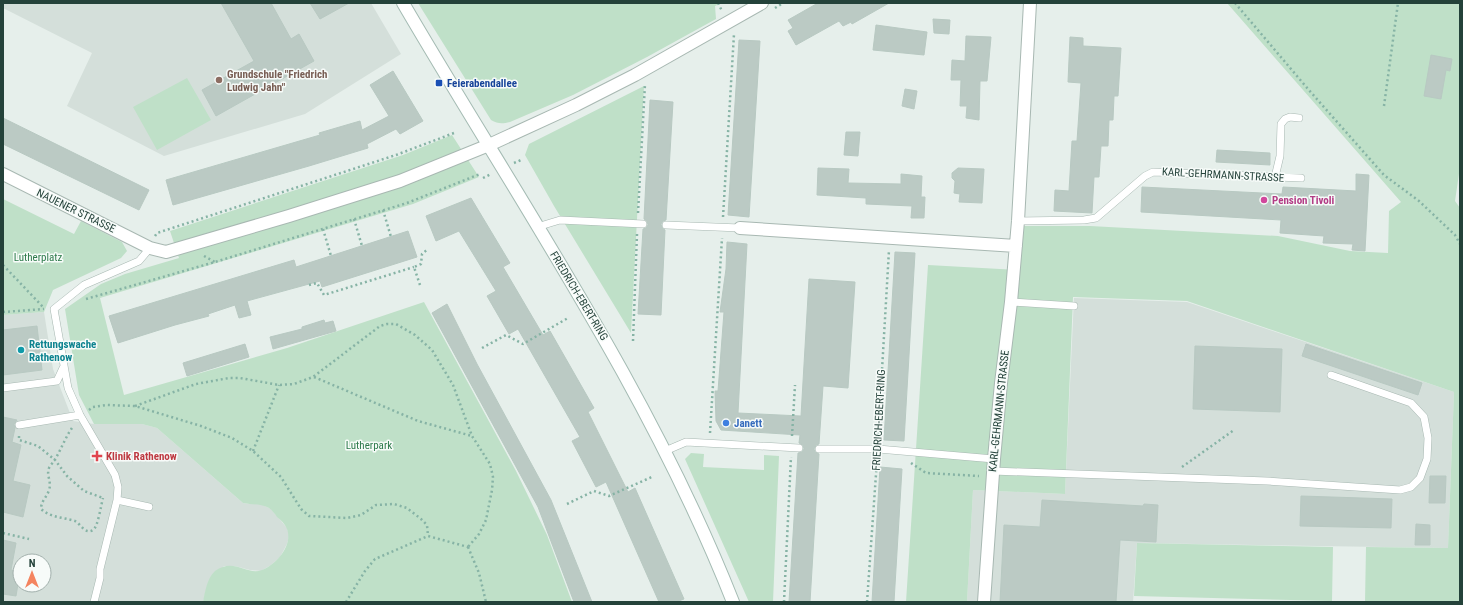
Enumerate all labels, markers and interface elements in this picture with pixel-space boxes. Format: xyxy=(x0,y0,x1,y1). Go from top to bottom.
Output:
place label: Grundschule "Friedrich Ludwig Jahn" xyxy=(227,68,327,94)
marker: Grundschule "Friedrich Ludwig Jahn" xyxy=(214,75,224,85)
place label: Feierabendallee xyxy=(447,77,517,90)
marker: Feierabendallee xyxy=(434,78,444,88)
street label: KARL-GEHRMANN-STRASSE xyxy=(1162,165,1285,185)
street label: NAUENER STRASSE xyxy=(35,186,118,236)
place label: Pension Tivoli xyxy=(1272,194,1335,207)
marker: Pension Tivoli xyxy=(1259,195,1269,205)
street label: FRIEDRICH-EBERT-RING xyxy=(547,249,611,343)
park label: Lutherplatz xyxy=(14,251,63,264)
place label: Rettungswache Rathenow xyxy=(29,338,96,364)
marker: Rettungswache Rathenow xyxy=(16,345,26,355)
street label: KARL-GEHRMANN-STRASSE xyxy=(986,349,1012,473)
street label: FRIEDRICH-EBERT-RING xyxy=(870,369,888,471)
place label: Janett xyxy=(734,417,763,430)
marker: Janett xyxy=(721,418,731,428)
park label: Lutherpark xyxy=(346,439,392,452)
marker: Klinik Rathenow xyxy=(91,450,103,462)
place label: Klinik Rathenow xyxy=(106,450,177,463)
north arrow xyxy=(12,553,52,593)
text: N xyxy=(29,557,36,570)

